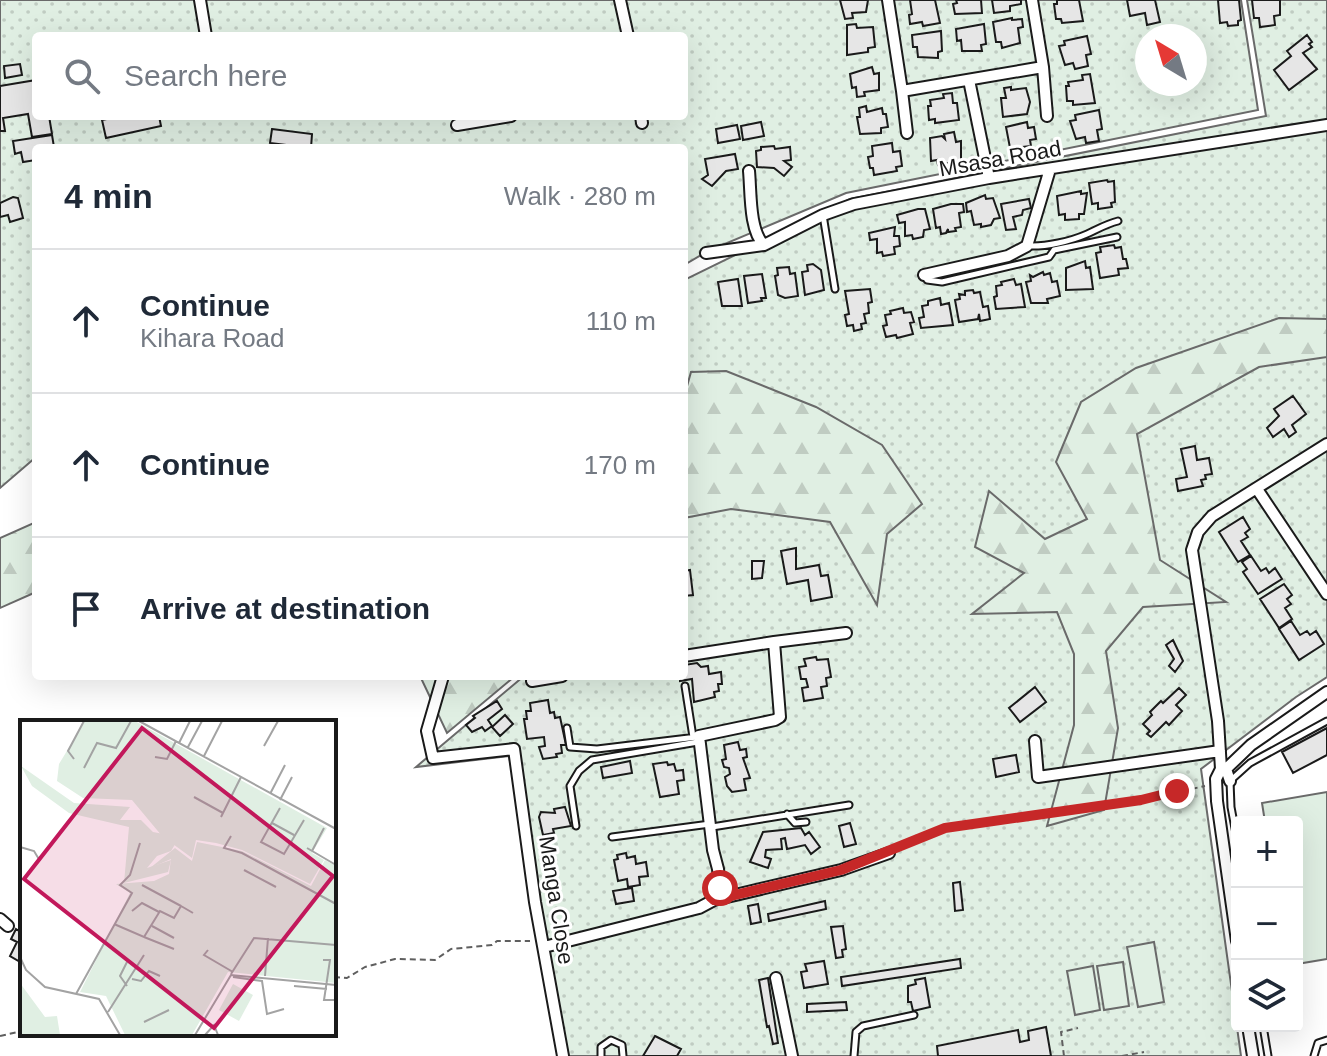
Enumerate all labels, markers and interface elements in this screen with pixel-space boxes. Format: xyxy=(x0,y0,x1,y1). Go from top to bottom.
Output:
north arrow xyxy=(1135,24,1207,96)
search box xyxy=(32,32,688,120)
icon: search xyxy=(60,54,104,98)
text: Search here xyxy=(124,59,287,92)
street label: Msasa Road xyxy=(937,135,1063,182)
text: 4 min xyxy=(64,177,153,215)
text: Walk · 280 m xyxy=(504,181,656,211)
text: Continue xyxy=(140,289,270,322)
icon: ahead xyxy=(64,299,108,343)
text: 110 m xyxy=(586,306,656,336)
text: Kihara Road xyxy=(140,323,285,353)
icon: ahead xyxy=(64,443,108,487)
text: Continue xyxy=(140,448,270,481)
text: 170 m xyxy=(584,450,656,480)
icon: arrive xyxy=(64,587,108,631)
text: Arrive at destination xyxy=(140,592,430,625)
inset map xyxy=(20,720,336,1036)
route end xyxy=(1159,773,1195,809)
map controls xyxy=(1231,816,1303,1032)
button: + xyxy=(1231,816,1303,888)
street label: Manga Close xyxy=(534,834,579,966)
route start xyxy=(702,870,738,906)
button: − xyxy=(1231,888,1303,960)
button: layers xyxy=(1231,960,1303,1032)

